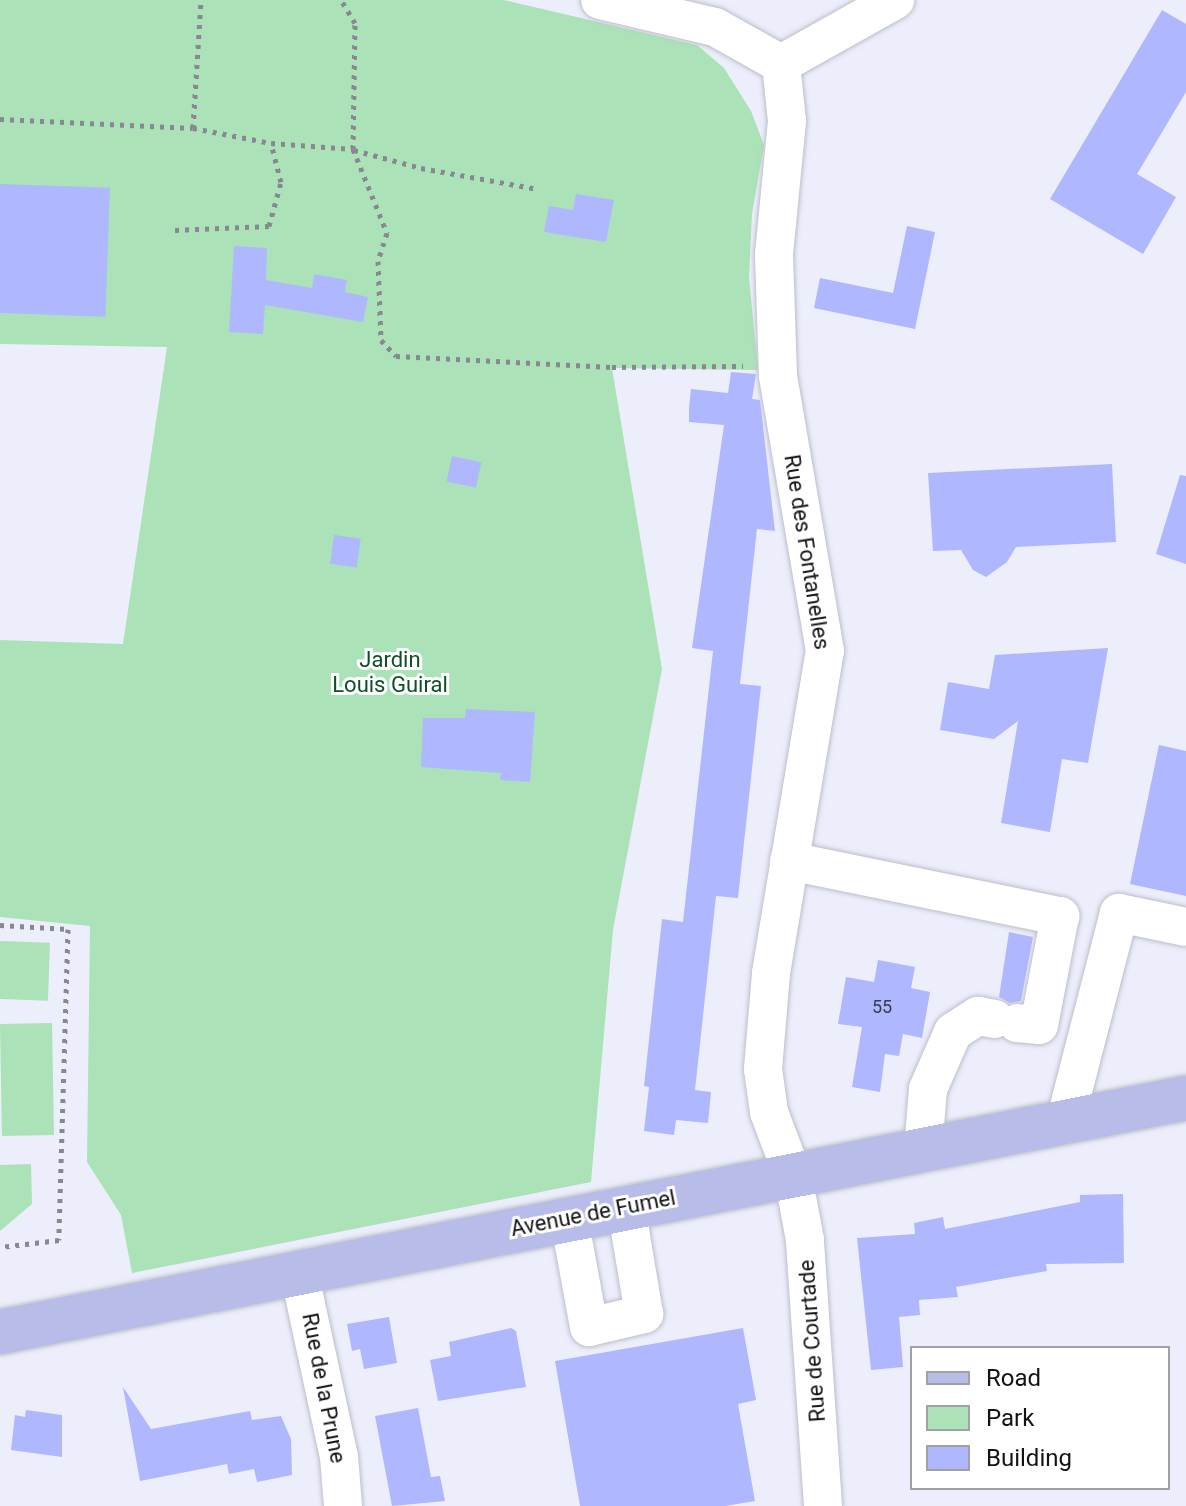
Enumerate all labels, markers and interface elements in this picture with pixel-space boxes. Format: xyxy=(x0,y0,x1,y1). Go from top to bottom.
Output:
street label: Rue des Fontanelles xyxy=(779,453,835,651)
park label: Jardin Louis Guiral xyxy=(332,646,448,698)
house number: 55 xyxy=(872,996,892,1018)
street label: Avenue de Fumel xyxy=(508,1184,678,1242)
street label: Rue de Courtade xyxy=(793,1259,831,1423)
street label: Rue de la Prune xyxy=(297,1311,351,1465)
legend xyxy=(910,1346,1170,1490)
text: Road xyxy=(986,1364,1041,1392)
text: Park xyxy=(986,1404,1034,1432)
text: Building xyxy=(986,1444,1072,1472)

